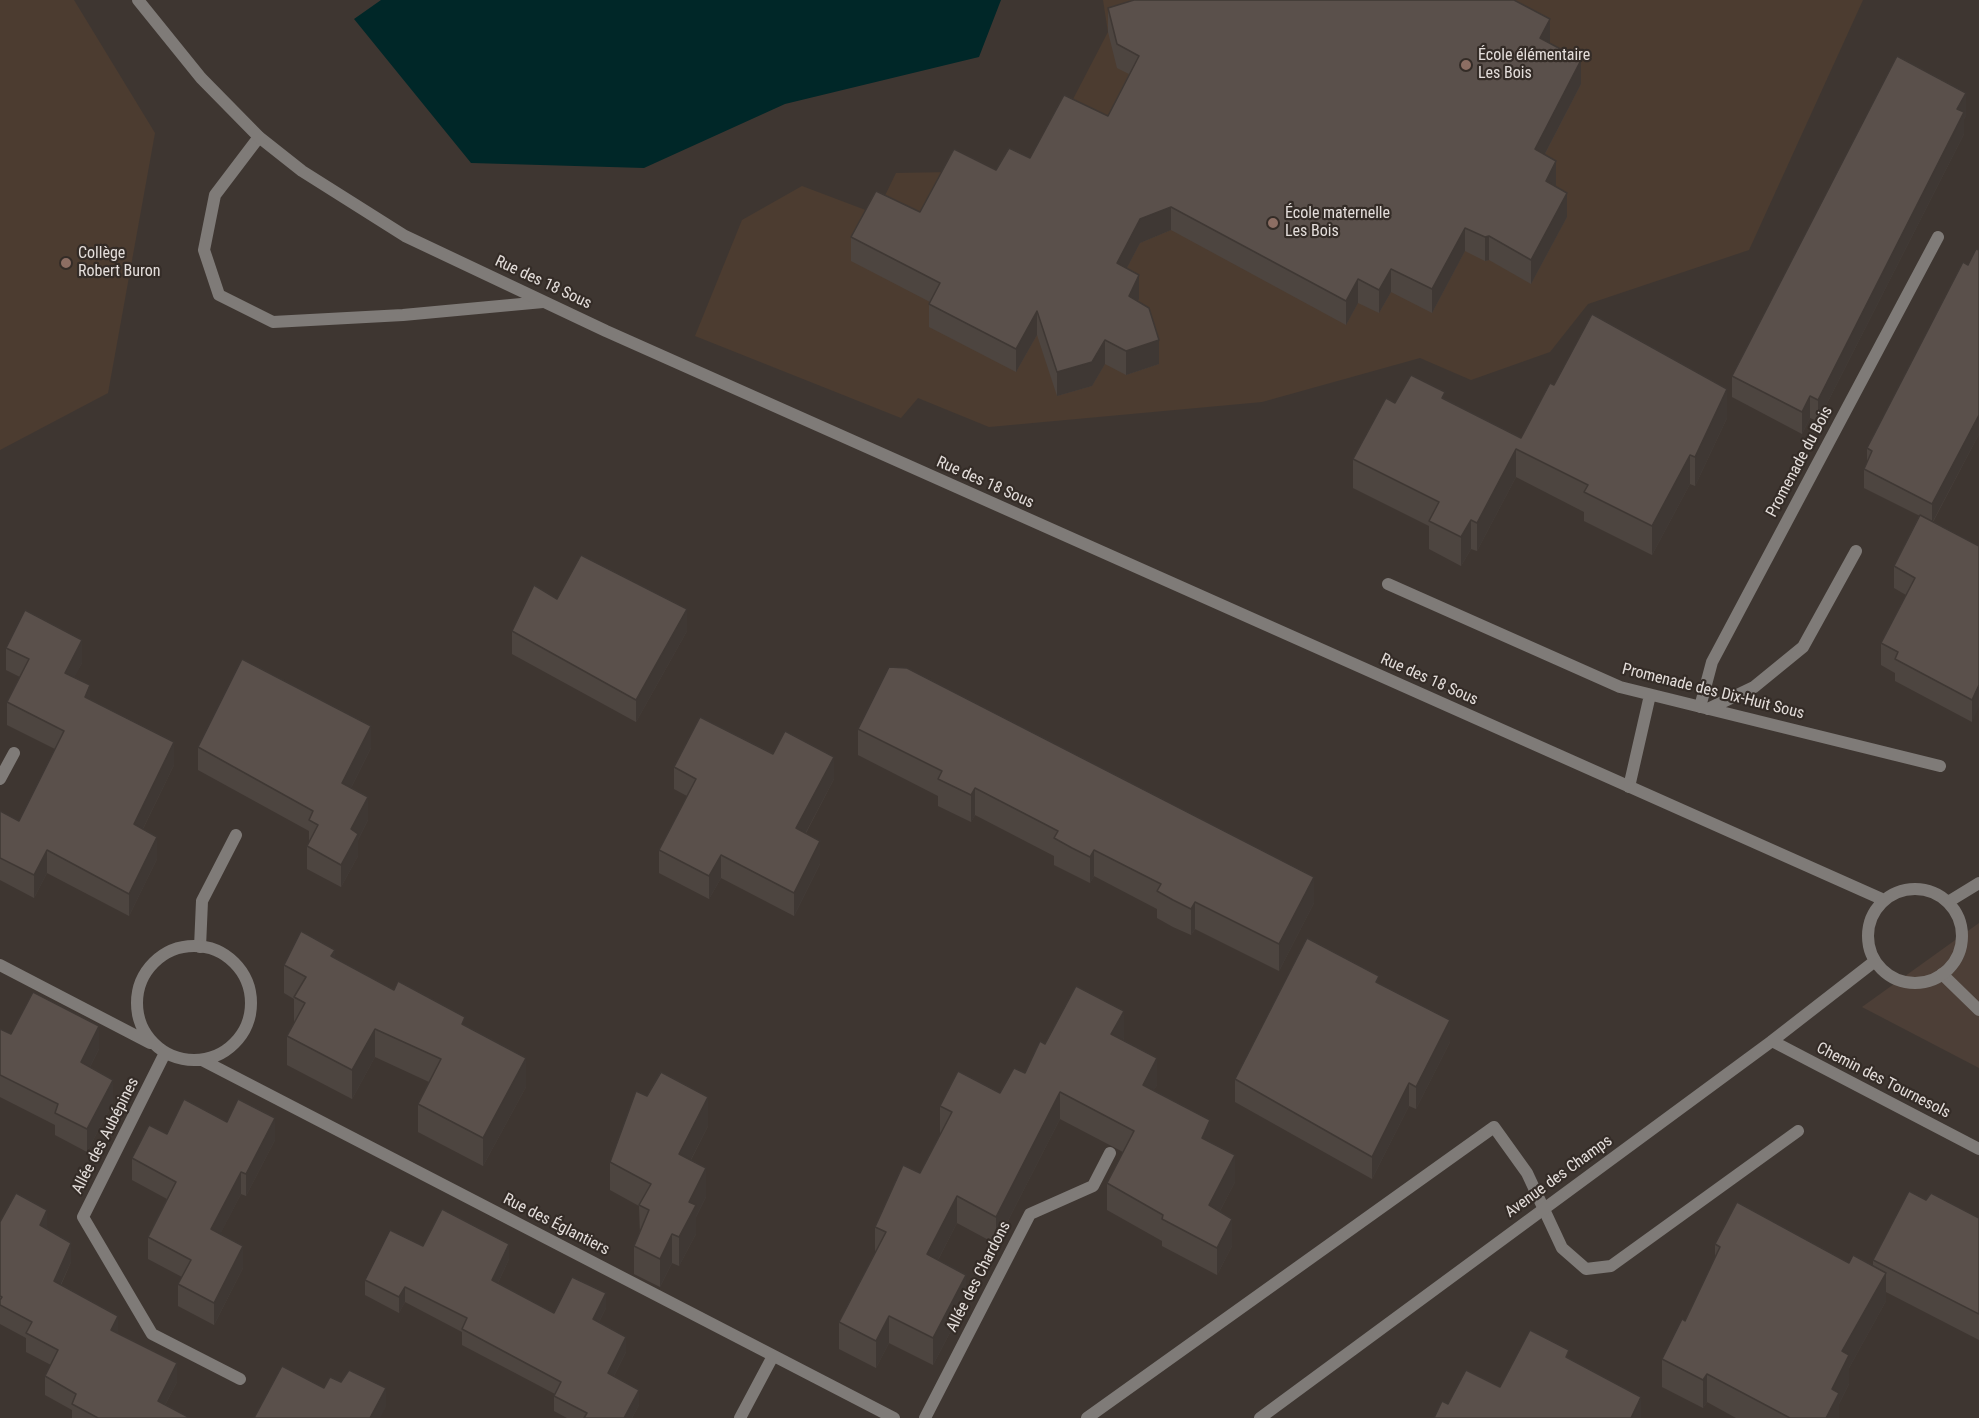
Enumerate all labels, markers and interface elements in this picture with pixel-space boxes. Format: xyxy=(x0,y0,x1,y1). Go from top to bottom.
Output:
place label: École élémentaire Les Bois xyxy=(1478,46,1590,84)
marker: École élémentaire Les Bois xyxy=(1459,58,1473,72)
place label: École maternelle Les Bois xyxy=(1285,204,1390,242)
marker: École maternelle Les Bois xyxy=(1266,216,1280,230)
place label: Collège Robert Buron xyxy=(78,244,161,282)
street label: Rue des 18 Sous xyxy=(492,252,594,314)
marker: Collège Robert Buron xyxy=(59,256,73,270)
street label: Promenade du Bois xyxy=(1763,403,1837,521)
street label: Rue des 18 Sous xyxy=(933,453,1037,513)
street label: Rue des 18 Sous xyxy=(1377,650,1481,710)
street label: Promenade des Dix-Huit Sous xyxy=(1620,660,1806,724)
street label: Chemin des Tournesols xyxy=(1813,1039,1953,1123)
street label: Allée des Aubépines xyxy=(68,1075,144,1197)
street label: Avenue des Champs xyxy=(1502,1132,1616,1222)
street label: Rue des Églantiers xyxy=(500,1190,612,1260)
street label: Allée des Chardons xyxy=(943,1218,1015,1336)

